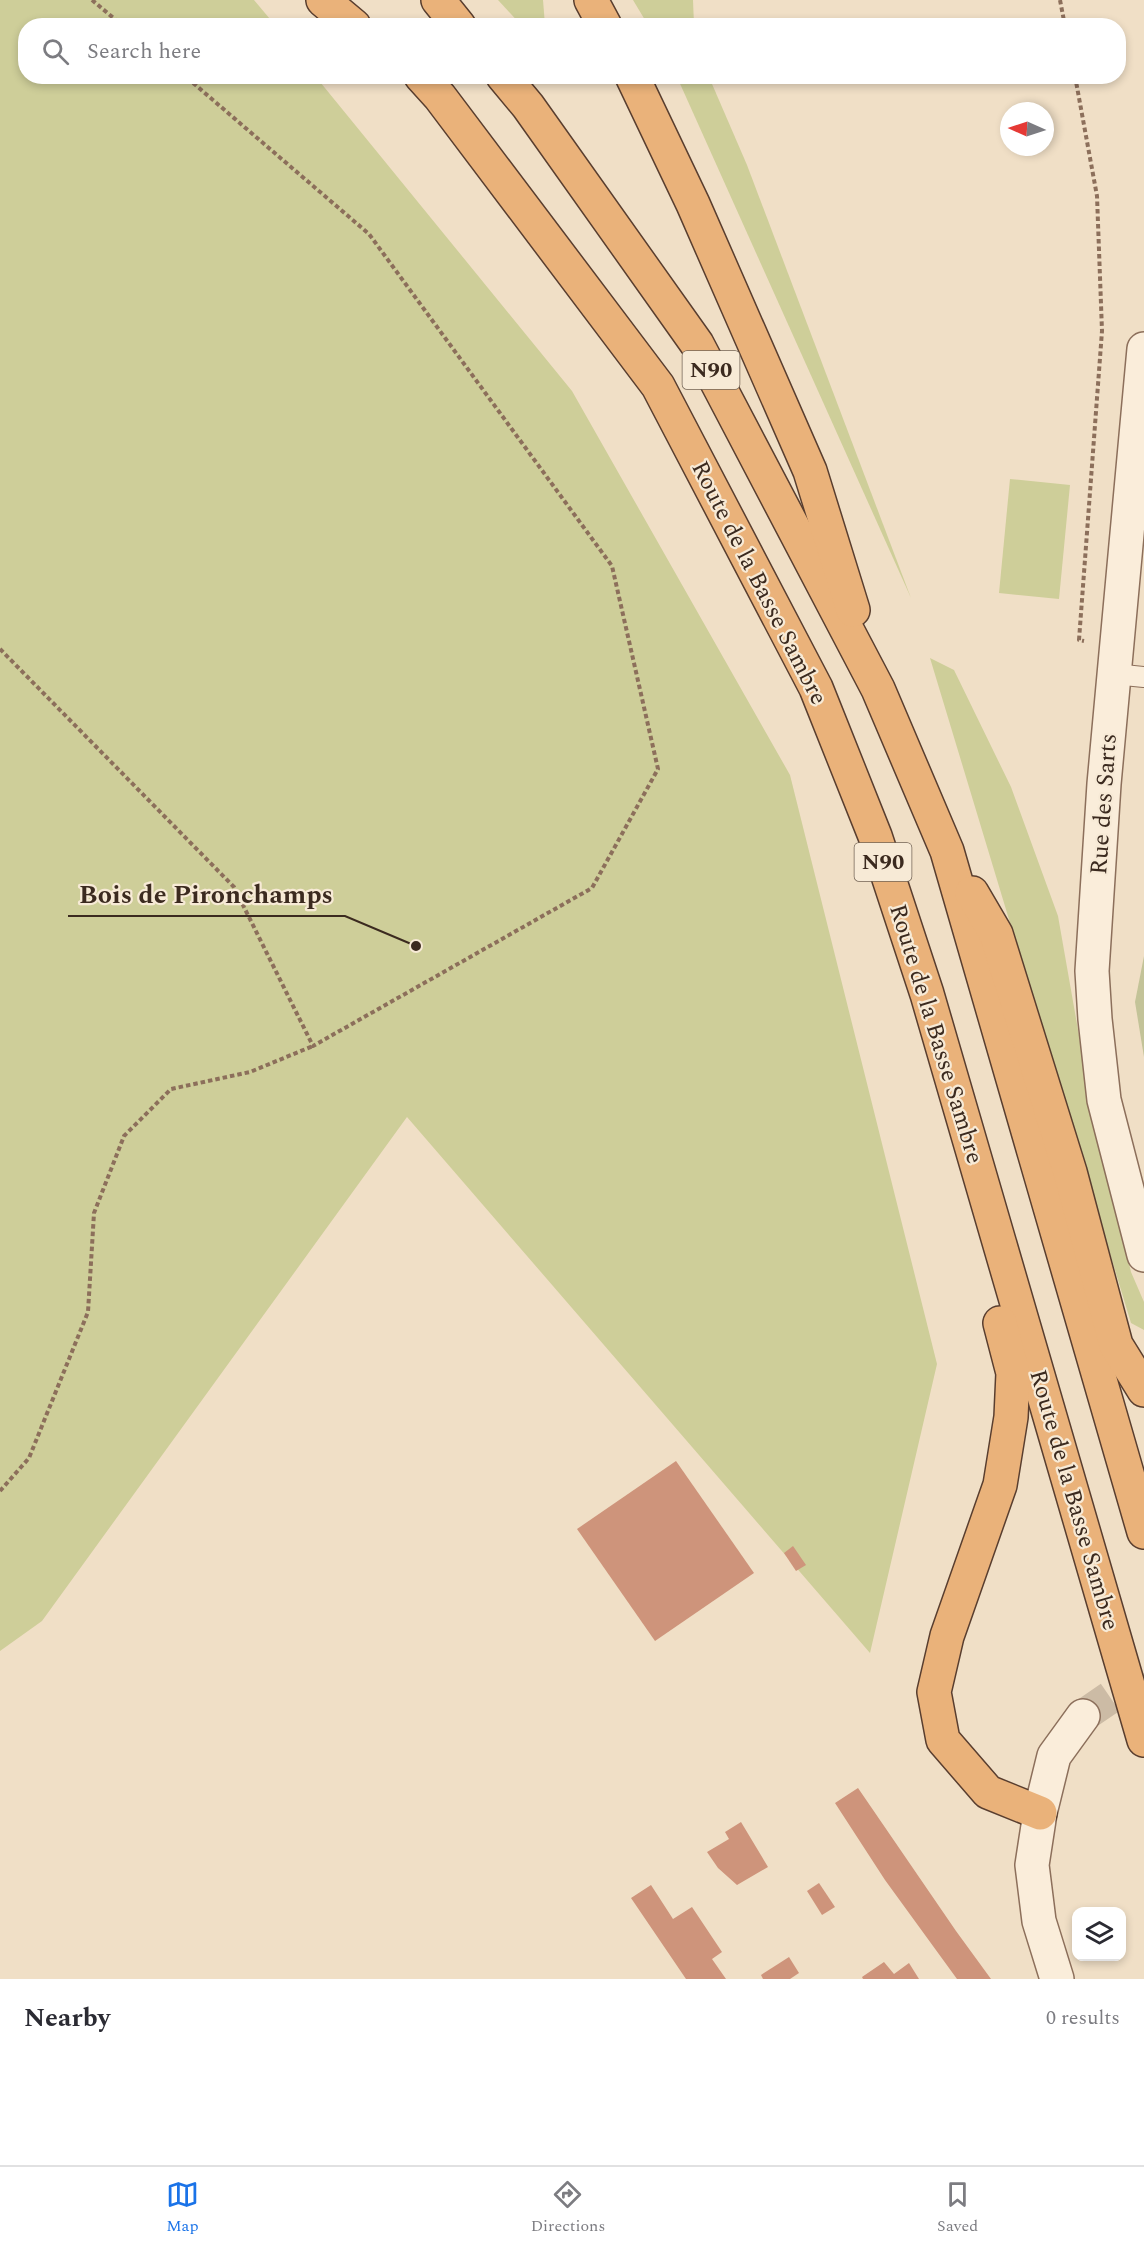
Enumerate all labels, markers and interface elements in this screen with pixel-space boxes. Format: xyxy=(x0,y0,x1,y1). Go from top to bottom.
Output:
search box xyxy=(18,18,1126,84)
icon: search xyxy=(39,35,72,68)
text: Search here xyxy=(87,35,201,68)
north arrow xyxy=(1000,102,1054,156)
road number: N90 xyxy=(682,351,740,389)
street label: Route de la Basse Sambre xyxy=(682,455,836,711)
street label: Rue des Sarts xyxy=(1081,732,1127,876)
road number: N90 xyxy=(854,843,912,881)
callout: Bois de Pironchamps xyxy=(68,872,345,916)
text: Bois de Pironchamps xyxy=(79,875,333,915)
street label: Route de la Basse Sambre xyxy=(879,900,993,1168)
street label: Route de la Basse Sambre xyxy=(1020,1365,1128,1635)
map controls xyxy=(1072,1907,1126,1961)
button: layers xyxy=(1072,1907,1126,1961)
text: Nearby xyxy=(24,1998,110,2038)
text: 0 results xyxy=(1046,2003,1120,2033)
tab: Map xyxy=(166,2178,199,2238)
tab: Directions xyxy=(531,2178,605,2238)
tab: Saved xyxy=(937,2178,978,2238)

